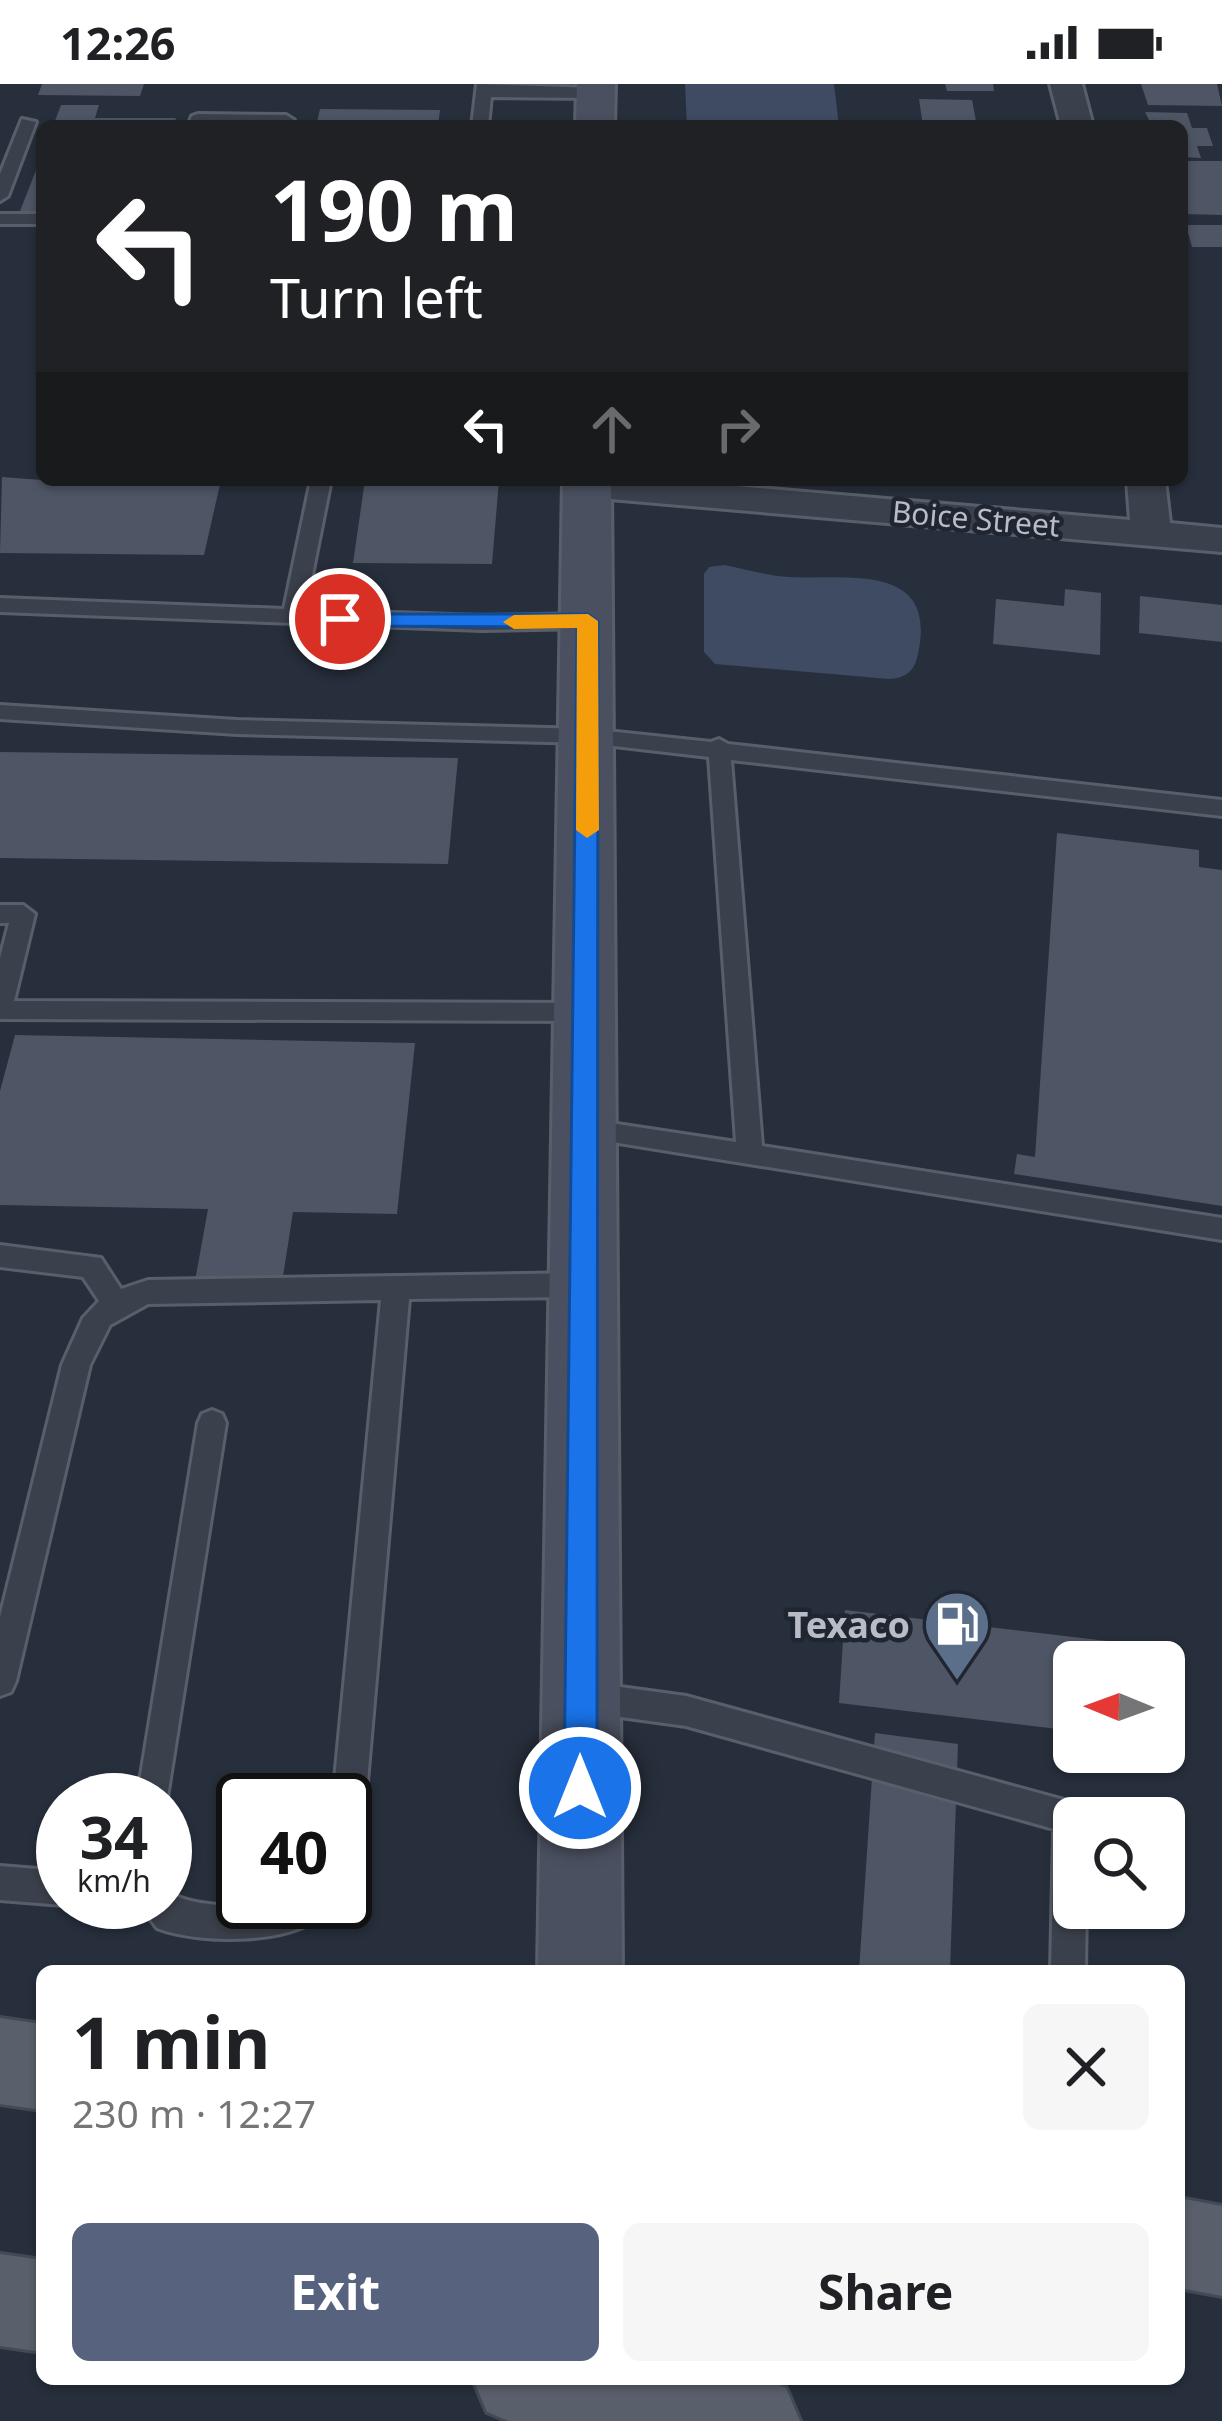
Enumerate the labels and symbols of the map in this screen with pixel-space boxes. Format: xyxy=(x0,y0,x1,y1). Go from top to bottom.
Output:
street label: Boice Street xyxy=(890,490,1062,546)
pin xyxy=(289,568,391,670)
fuel station icon: Texaco xyxy=(922,1589,992,1683)
place label: Texaco xyxy=(788,1600,910,1649)
north arrow xyxy=(1053,1641,1185,1773)
position arrow xyxy=(517,1725,643,1851)
speed limit sign: 40 xyxy=(216,1773,372,1929)

